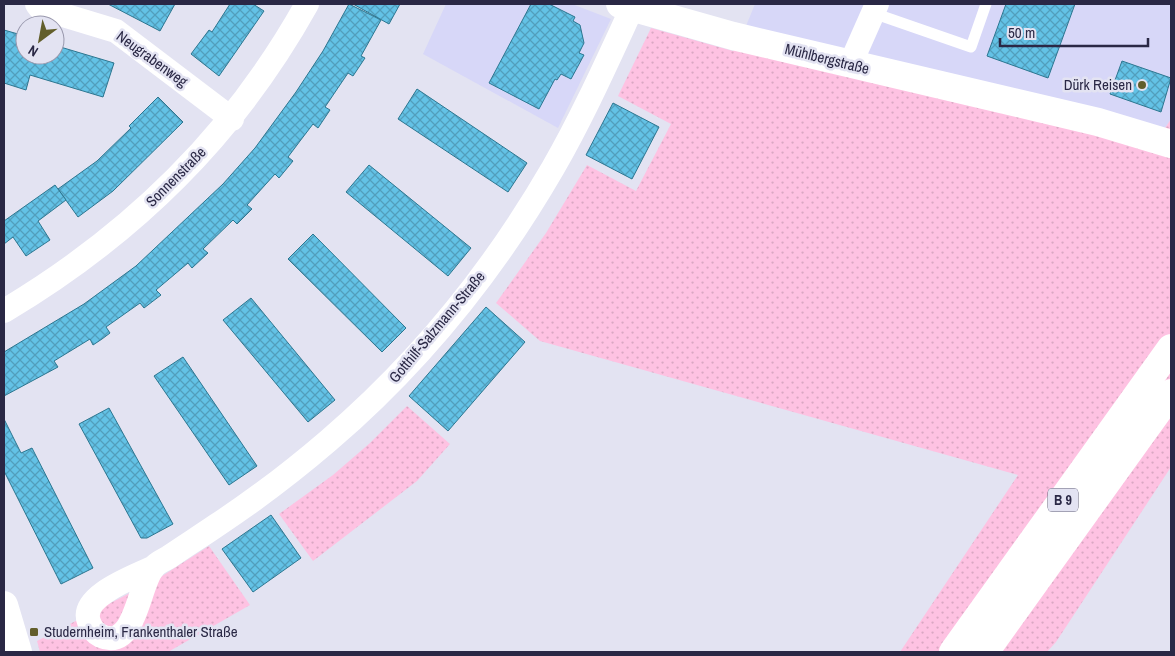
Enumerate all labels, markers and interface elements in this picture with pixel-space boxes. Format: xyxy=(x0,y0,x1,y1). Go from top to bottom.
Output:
north arrow xyxy=(15,15,65,65)
scale bar xyxy=(1000,15,1148,47)
text: 50 m xyxy=(1008,22,1035,43)
street label: Neugrabenweg xyxy=(112,26,192,92)
street label: Mühlbergstraße xyxy=(783,38,872,79)
text: N xyxy=(25,41,41,61)
place label: Dürk Reisen xyxy=(1064,74,1132,95)
marker: Dürk Reisen xyxy=(1136,79,1148,91)
street label: Sonnenstraße xyxy=(141,142,211,211)
street label: Gotthilf-Salzmann-Straße xyxy=(384,266,490,387)
road number: B 9 xyxy=(1048,488,1078,512)
place label: Studernheim, Frankenthaler Straße xyxy=(44,621,238,642)
marker: Studernheim, Frankenthaler Straße xyxy=(28,626,40,638)

